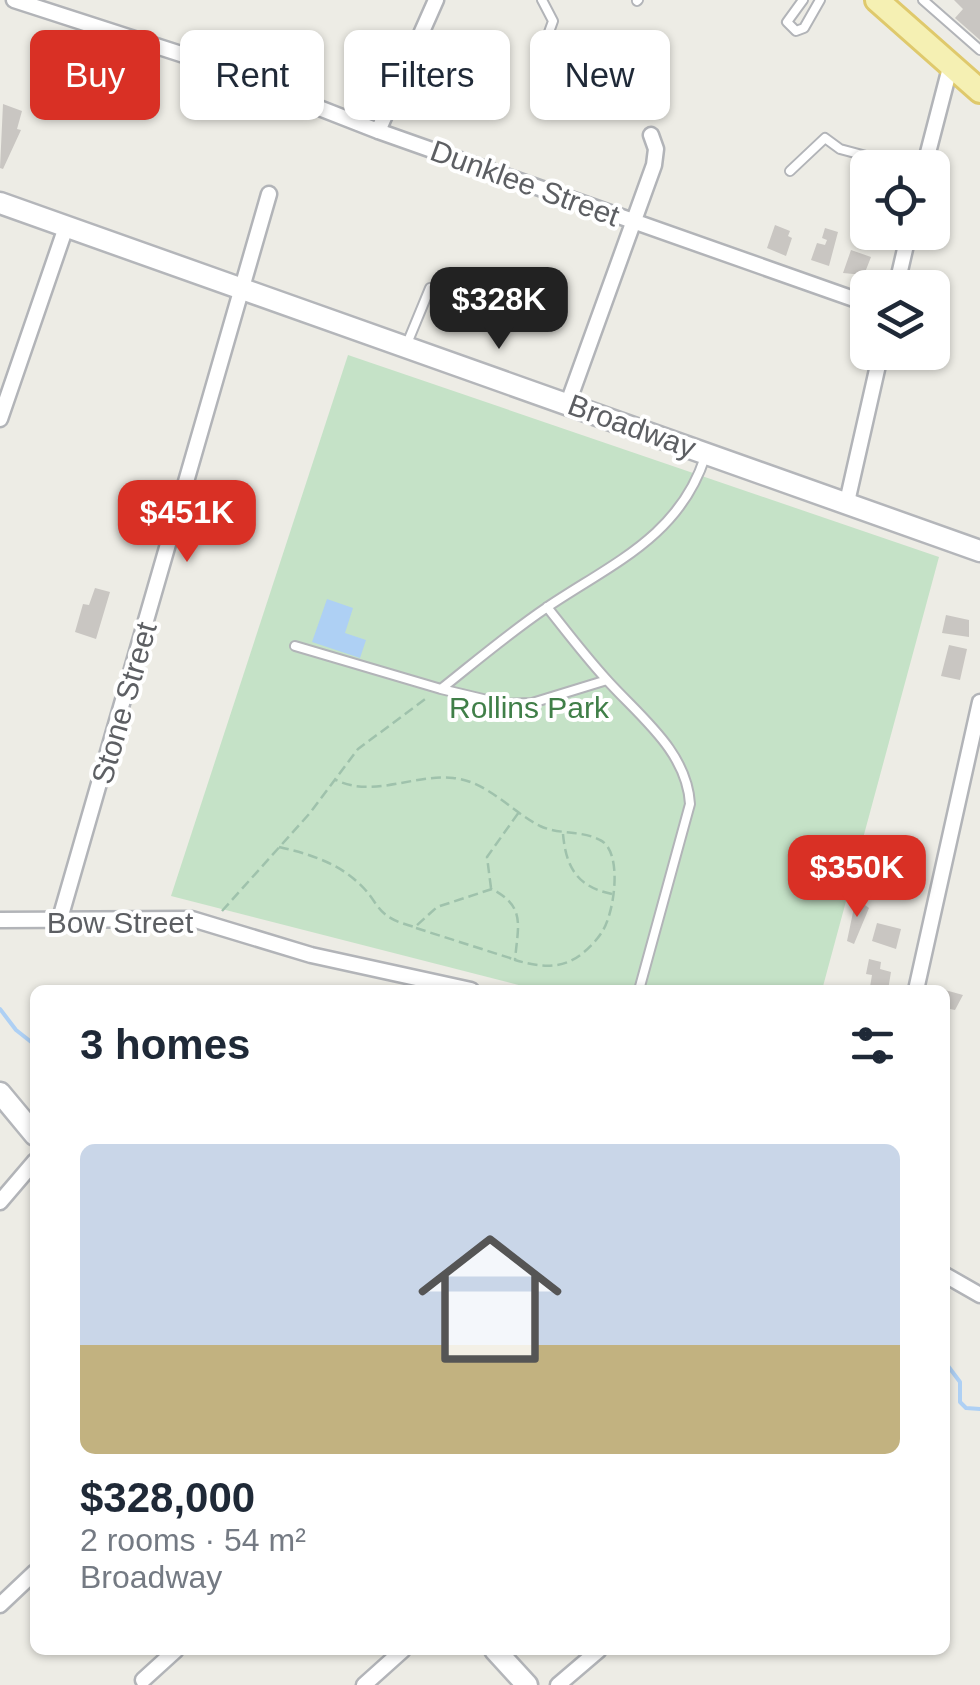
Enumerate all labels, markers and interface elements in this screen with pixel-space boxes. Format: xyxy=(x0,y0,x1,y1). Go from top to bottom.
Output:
chip: Buy xyxy=(30,30,160,120)
chip: Rent xyxy=(180,30,324,120)
chip: Filters xyxy=(344,30,510,120)
chip: New xyxy=(530,30,670,120)
street label: Dunklee Street xyxy=(426,134,625,233)
map controls xyxy=(850,150,950,370)
button: locate xyxy=(850,150,950,250)
pin: $328K xyxy=(429,267,569,352)
button: layers xyxy=(850,270,950,370)
text: $328K xyxy=(452,281,546,317)
street label: Broadway xyxy=(564,388,700,464)
pin: $451K xyxy=(117,480,257,565)
text: $451K xyxy=(140,494,234,530)
street label: Stone Street xyxy=(85,618,163,788)
park label: Rollins Park xyxy=(449,691,610,724)
pin: $350K xyxy=(787,835,927,920)
text: $350K xyxy=(810,849,904,885)
street label: Bow Street xyxy=(47,906,194,939)
icon: filters xyxy=(845,1018,900,1073)
text: 3 homes xyxy=(80,1021,250,1068)
icon: home xyxy=(400,1209,580,1389)
text: $328,000 xyxy=(80,1474,255,1521)
text: 2 rooms · 54 m² xyxy=(80,1522,306,1558)
text: Broadway xyxy=(80,1559,222,1595)

